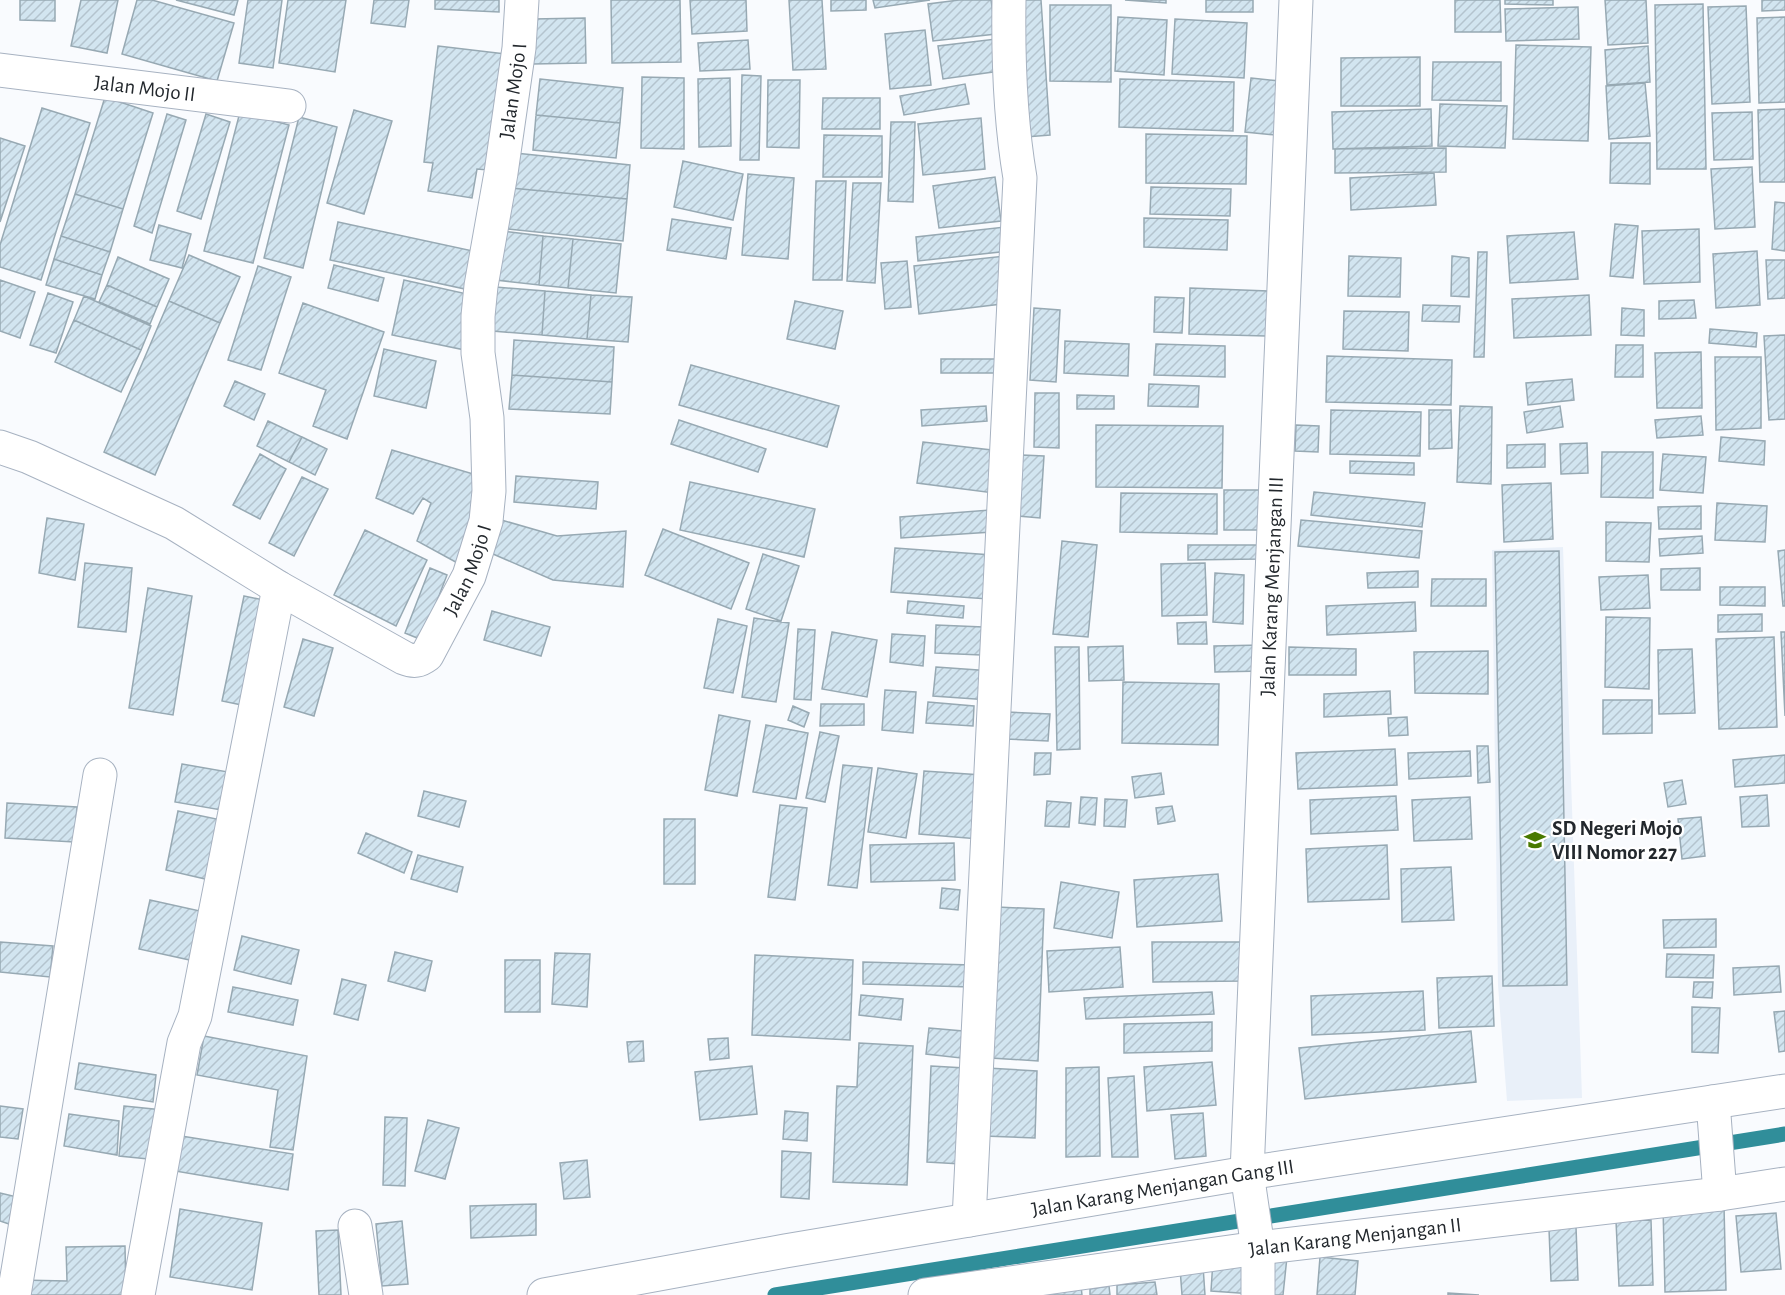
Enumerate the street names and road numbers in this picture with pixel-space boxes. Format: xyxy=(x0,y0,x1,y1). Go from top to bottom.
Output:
street label: Jalan Mojo I xyxy=(496,43,530,140)
street label: Jalan Mojo II xyxy=(93,71,197,105)
street label: Jalan Karang Menjangan III xyxy=(1256,476,1287,696)
street label: Jalan Mojo I xyxy=(440,522,495,619)
street label: Jalan Karang Menjangan Gang III xyxy=(1030,1155,1295,1220)
street label: Jalan Karang Menjangan II xyxy=(1247,1214,1462,1260)

